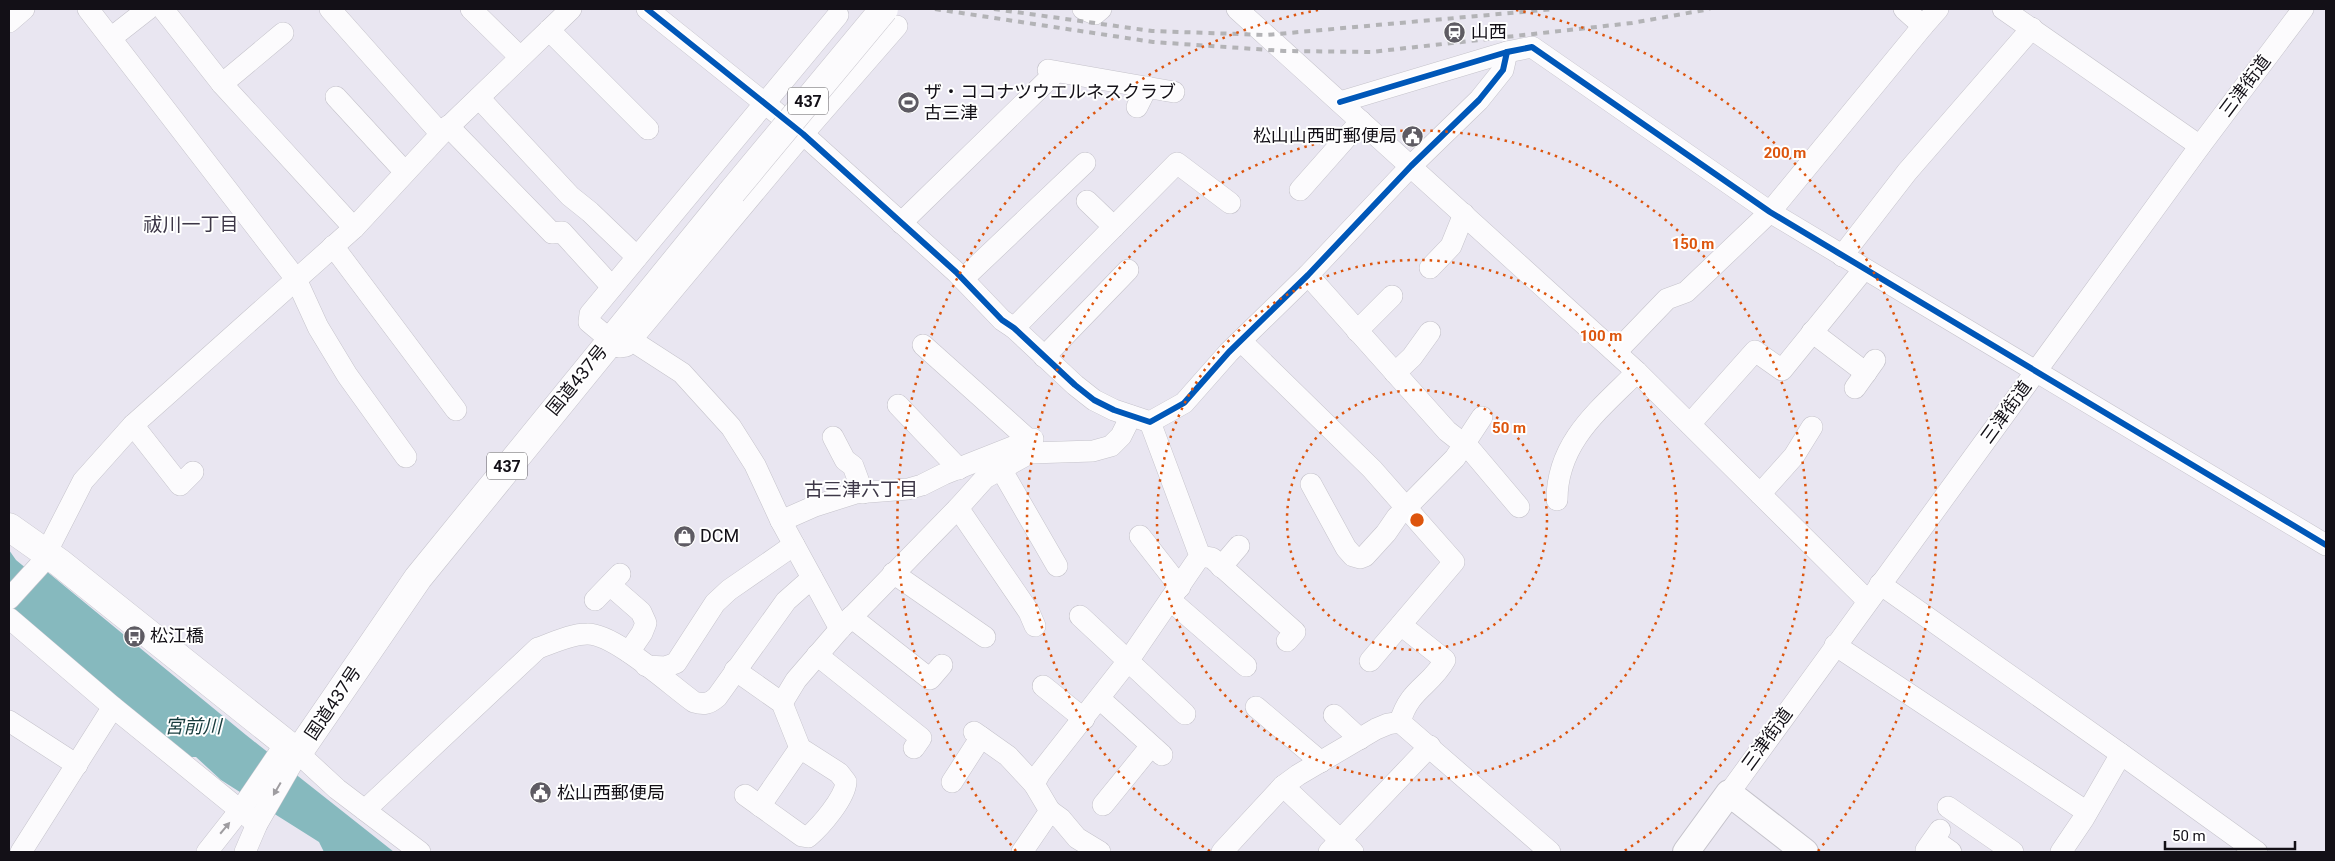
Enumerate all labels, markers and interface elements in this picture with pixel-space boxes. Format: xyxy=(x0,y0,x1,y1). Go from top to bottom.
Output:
station icon: 山西 xyxy=(1443,20,1467,44)
place label: 山西 xyxy=(1471,21,1507,42)
street label: 三津街道 xyxy=(2215,51,2275,121)
place label: ザ・ココナツウエルネスクラブ 古三津 xyxy=(924,81,1176,123)
road number: 437 xyxy=(788,88,828,114)
sports icon: ザ・ココナツウエルネスクラブ 古三津 xyxy=(896,90,920,114)
public building icon: 松山山西町郵便局 xyxy=(1401,124,1425,148)
place label: 松山山西町郵便局 xyxy=(1253,125,1397,146)
text: 200 m xyxy=(1764,144,1806,162)
district label: 祓川一丁目 xyxy=(143,213,239,236)
text: 150 m xyxy=(1672,235,1714,253)
text: 100 m xyxy=(1580,327,1622,345)
street label: 国道437号 xyxy=(542,340,611,419)
street label: 三津街道 xyxy=(1976,376,2035,447)
text: 50 m xyxy=(1492,419,1526,437)
road number: 437 xyxy=(487,452,527,480)
district label: 古三津六丁目 xyxy=(804,478,918,501)
centre of rings xyxy=(1408,511,1426,529)
shop icon: DCM xyxy=(672,524,696,548)
place label: DCM xyxy=(700,525,739,546)
bus stop icon: 松江橋 xyxy=(122,624,146,648)
place label: 松江橋 xyxy=(150,625,204,646)
street label: 国道437号 xyxy=(300,662,365,744)
street label: 三津街道 xyxy=(1737,703,1796,774)
water label: 宮前川 xyxy=(164,715,223,738)
public building icon: 松山西郵便局 xyxy=(529,781,553,805)
one-way arrow xyxy=(273,782,281,797)
place label: 松山西郵便局 xyxy=(557,782,665,803)
scale bar xyxy=(2165,818,2295,850)
one-way arrow xyxy=(219,823,231,835)
text: 50 m xyxy=(2172,827,2206,845)

